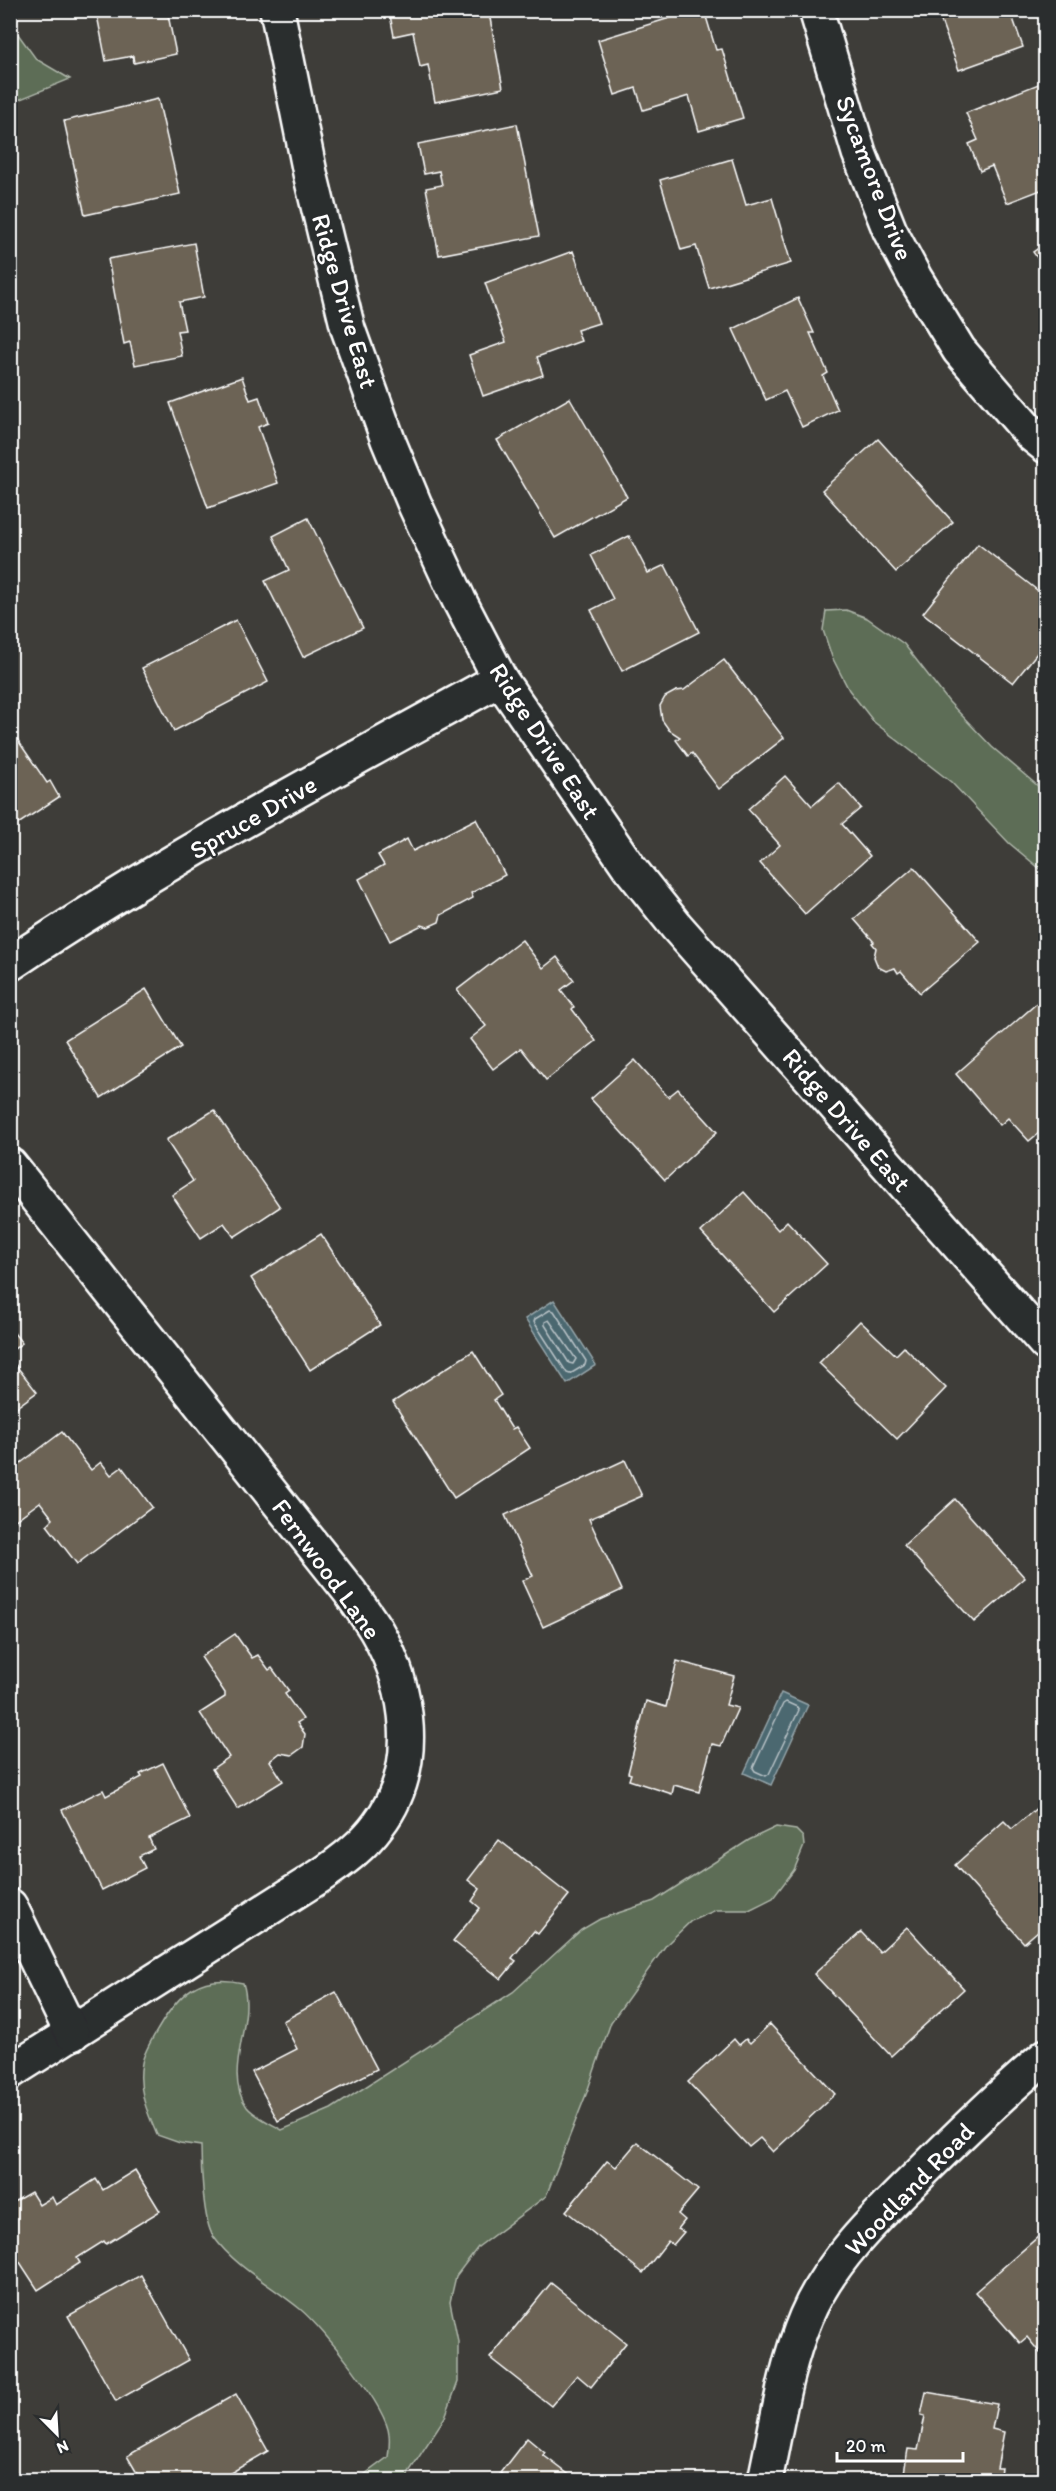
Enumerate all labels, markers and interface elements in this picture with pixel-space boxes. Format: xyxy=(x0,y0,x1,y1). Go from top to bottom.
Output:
street label: Sycamore Drive xyxy=(829,91,921,265)
street label: Ridge Drive East xyxy=(305,210,385,392)
street label: Ridge Drive East xyxy=(482,657,608,825)
street label: Spruce Drive xyxy=(184,768,322,866)
street label: Ridge Drive East xyxy=(776,1041,918,1199)
street label: Fernwood Lane xyxy=(265,1492,389,1646)
street label: Woodland Road xyxy=(837,2115,981,2263)
north arrow xyxy=(27,2404,87,2464)
scale bar xyxy=(837,2425,963,2463)
text: 20 m xyxy=(846,2435,886,2457)
text: N xyxy=(54,2436,72,2458)

